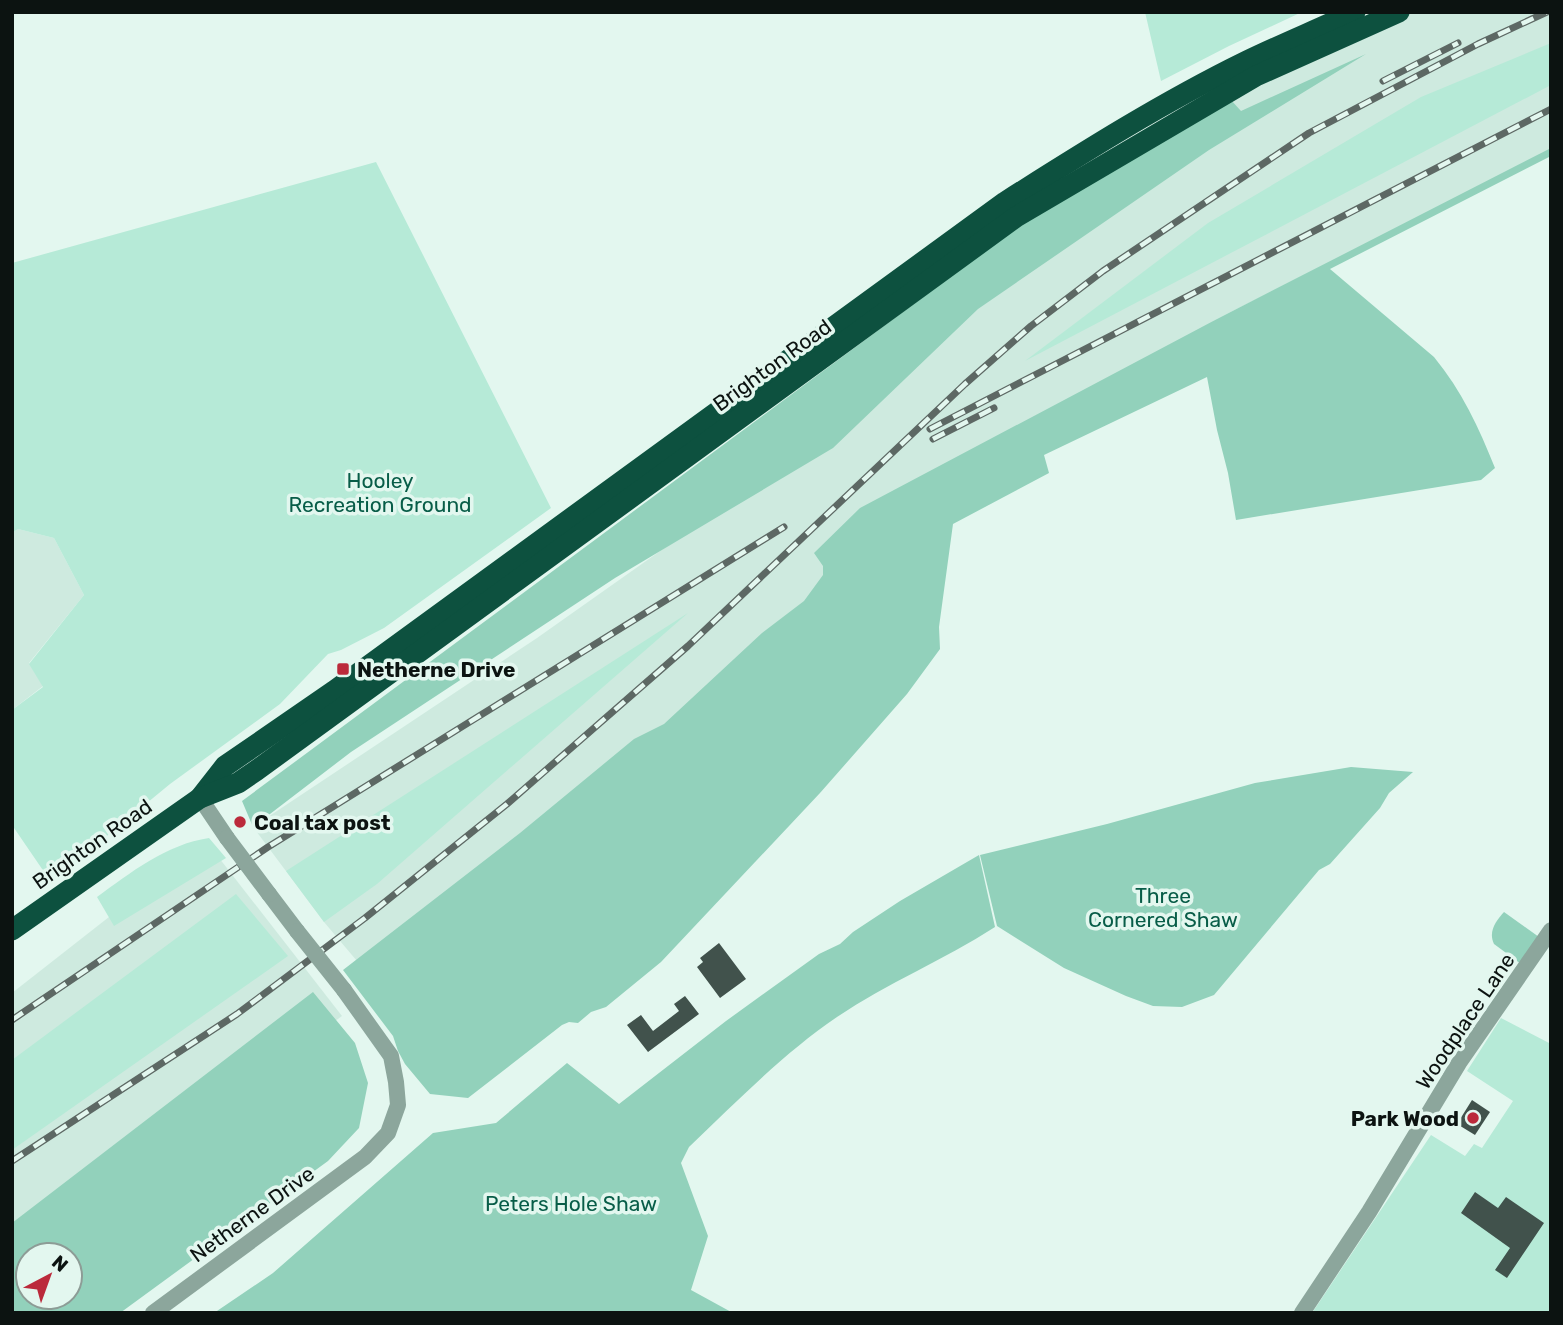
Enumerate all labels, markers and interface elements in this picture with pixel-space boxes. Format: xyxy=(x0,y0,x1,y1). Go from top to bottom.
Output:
street label: Brighton Road xyxy=(708,314,836,416)
park label: Hooley Recreation Ground xyxy=(288,468,472,517)
place label: Netherne Drive xyxy=(357,657,516,682)
marker: Netherne Drive xyxy=(335,661,351,677)
street label: Brighton Road xyxy=(27,794,157,894)
place label: Coal tax post xyxy=(254,810,391,835)
marker: Coal tax post xyxy=(232,814,248,830)
park label: Three Cornered Shaw xyxy=(1088,883,1238,932)
street label: Woodplace Lane xyxy=(1410,948,1520,1094)
place label: Park Wood xyxy=(1351,1106,1459,1131)
marker: Park Wood xyxy=(1465,1110,1481,1126)
street label: Netherne Drive xyxy=(185,1161,319,1267)
park label: Peters Hole Shaw xyxy=(485,1191,657,1216)
north arrow xyxy=(14,1241,84,1311)
text: N xyxy=(47,1250,73,1277)

